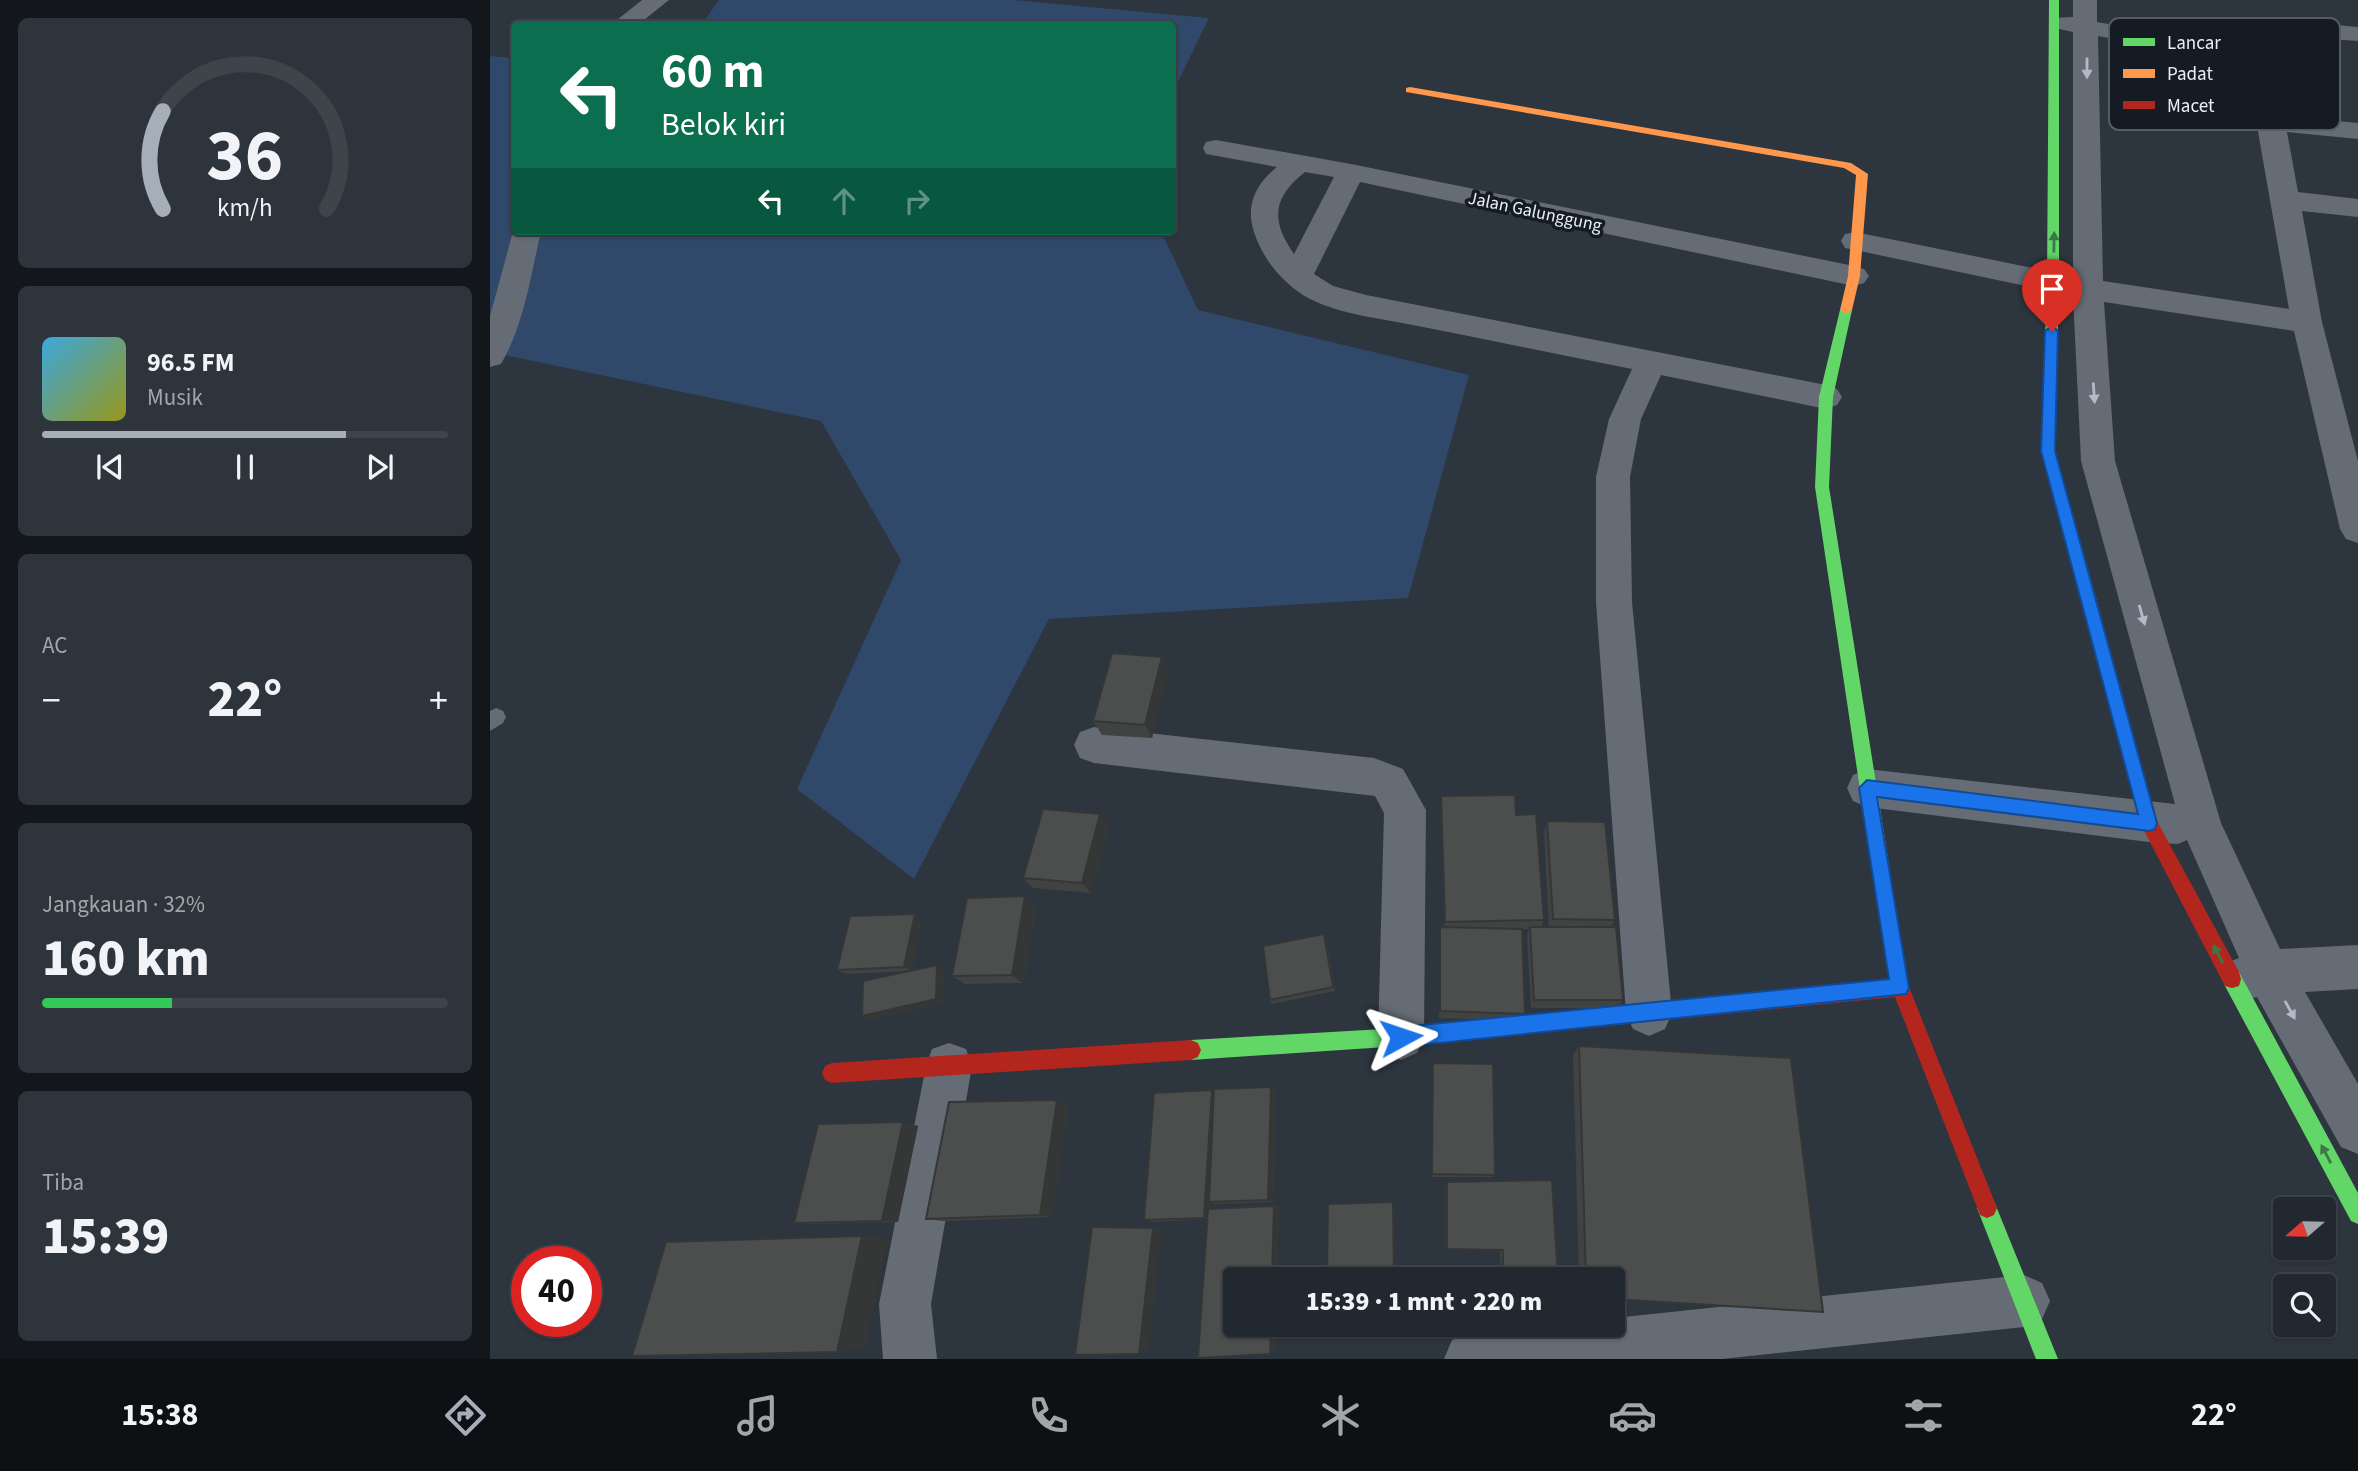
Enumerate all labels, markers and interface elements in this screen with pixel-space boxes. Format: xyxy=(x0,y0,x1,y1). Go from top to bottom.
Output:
legend xyxy=(2109,18,2340,130)
text: Lancar xyxy=(2167,30,2221,57)
text: 60 m xyxy=(661,37,765,107)
icon: left xyxy=(546,49,637,140)
one-way arrow xyxy=(2081,57,2093,79)
text: Padat xyxy=(2167,61,2213,88)
text: Macet xyxy=(2167,93,2215,120)
text: Belok kiri xyxy=(661,102,786,148)
text: 36 xyxy=(207,104,283,208)
icon: left xyxy=(752,182,790,220)
icon: ahead xyxy=(825,182,863,220)
icon: right xyxy=(898,182,936,220)
street label: Jalan Galunggung xyxy=(1466,186,1604,238)
text: km/h xyxy=(217,190,273,226)
one-way arrow xyxy=(2048,231,2060,253)
pin xyxy=(2022,259,2082,331)
icon: arrive xyxy=(2033,270,2071,308)
text: 96.5 FM xyxy=(147,344,235,381)
text: Musik xyxy=(147,381,203,414)
one-way arrow xyxy=(2089,383,2100,405)
icon: previous xyxy=(91,448,129,486)
icon: pause xyxy=(226,448,264,486)
icon: next xyxy=(361,448,399,486)
one-way arrow xyxy=(2137,604,2148,626)
text: AC xyxy=(42,629,67,662)
text: 22° xyxy=(208,663,282,737)
text: − xyxy=(42,674,61,728)
text: + xyxy=(429,674,448,728)
text: Jangkauan · 32% xyxy=(42,888,205,921)
text: 160 km xyxy=(42,922,210,996)
one-way arrow xyxy=(2212,944,2223,964)
position arrow xyxy=(1364,1000,1438,1074)
one-way arrow xyxy=(2284,1000,2296,1019)
one-way arrow xyxy=(2320,1144,2331,1164)
text: Tiba xyxy=(42,1166,84,1199)
north arrow xyxy=(2273,1197,2336,1260)
map controls xyxy=(2273,1197,2336,1337)
text: 15:39 xyxy=(42,1200,169,1274)
speed limit sign: 40 xyxy=(511,1246,602,1337)
button: search xyxy=(2273,1274,2336,1337)
text: 15:39 · 1 mnt · 220 m xyxy=(1306,1283,1542,1320)
icon: directions xyxy=(441,1391,490,1440)
icon: music xyxy=(733,1391,782,1440)
icon: phone xyxy=(1024,1391,1073,1440)
icon: climate xyxy=(1316,1391,1365,1440)
icon: car xyxy=(1608,1391,1657,1440)
icon: filters xyxy=(1899,1391,1948,1440)
text: 15:38 xyxy=(121,1392,199,1438)
text: 22° xyxy=(2191,1392,2237,1438)

